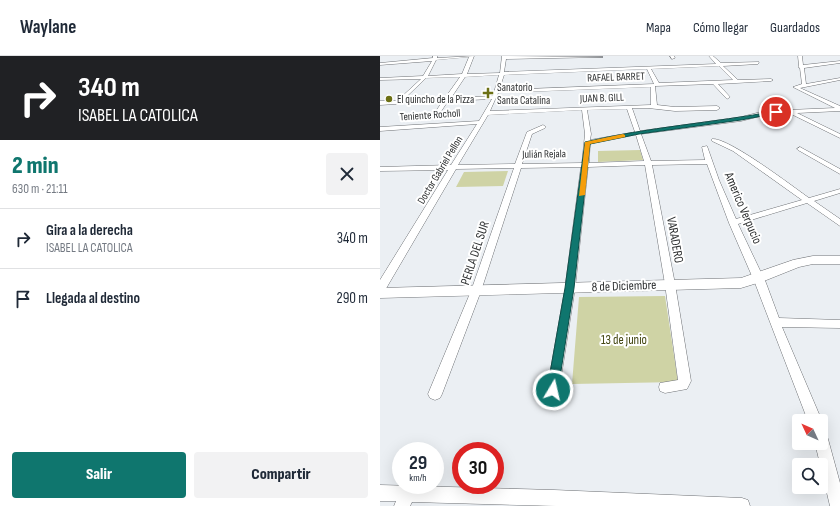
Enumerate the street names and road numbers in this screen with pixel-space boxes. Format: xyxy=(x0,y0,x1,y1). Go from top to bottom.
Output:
street label: RAFAEL BARRET xyxy=(587,69,646,85)
street label: JUAN B. GILL xyxy=(579,91,624,105)
street label: Teniente Rocholl xyxy=(399,106,461,124)
street label: Doctor Gabriel Pellon xyxy=(415,133,466,206)
street label: Julián Rejala xyxy=(521,147,566,161)
street label: Americo Verpucio xyxy=(720,169,765,246)
street label: VARADERO xyxy=(663,216,687,264)
street label: PERLA DEL SUR xyxy=(457,219,493,287)
street label: 8 de Diciembre xyxy=(591,277,657,295)

